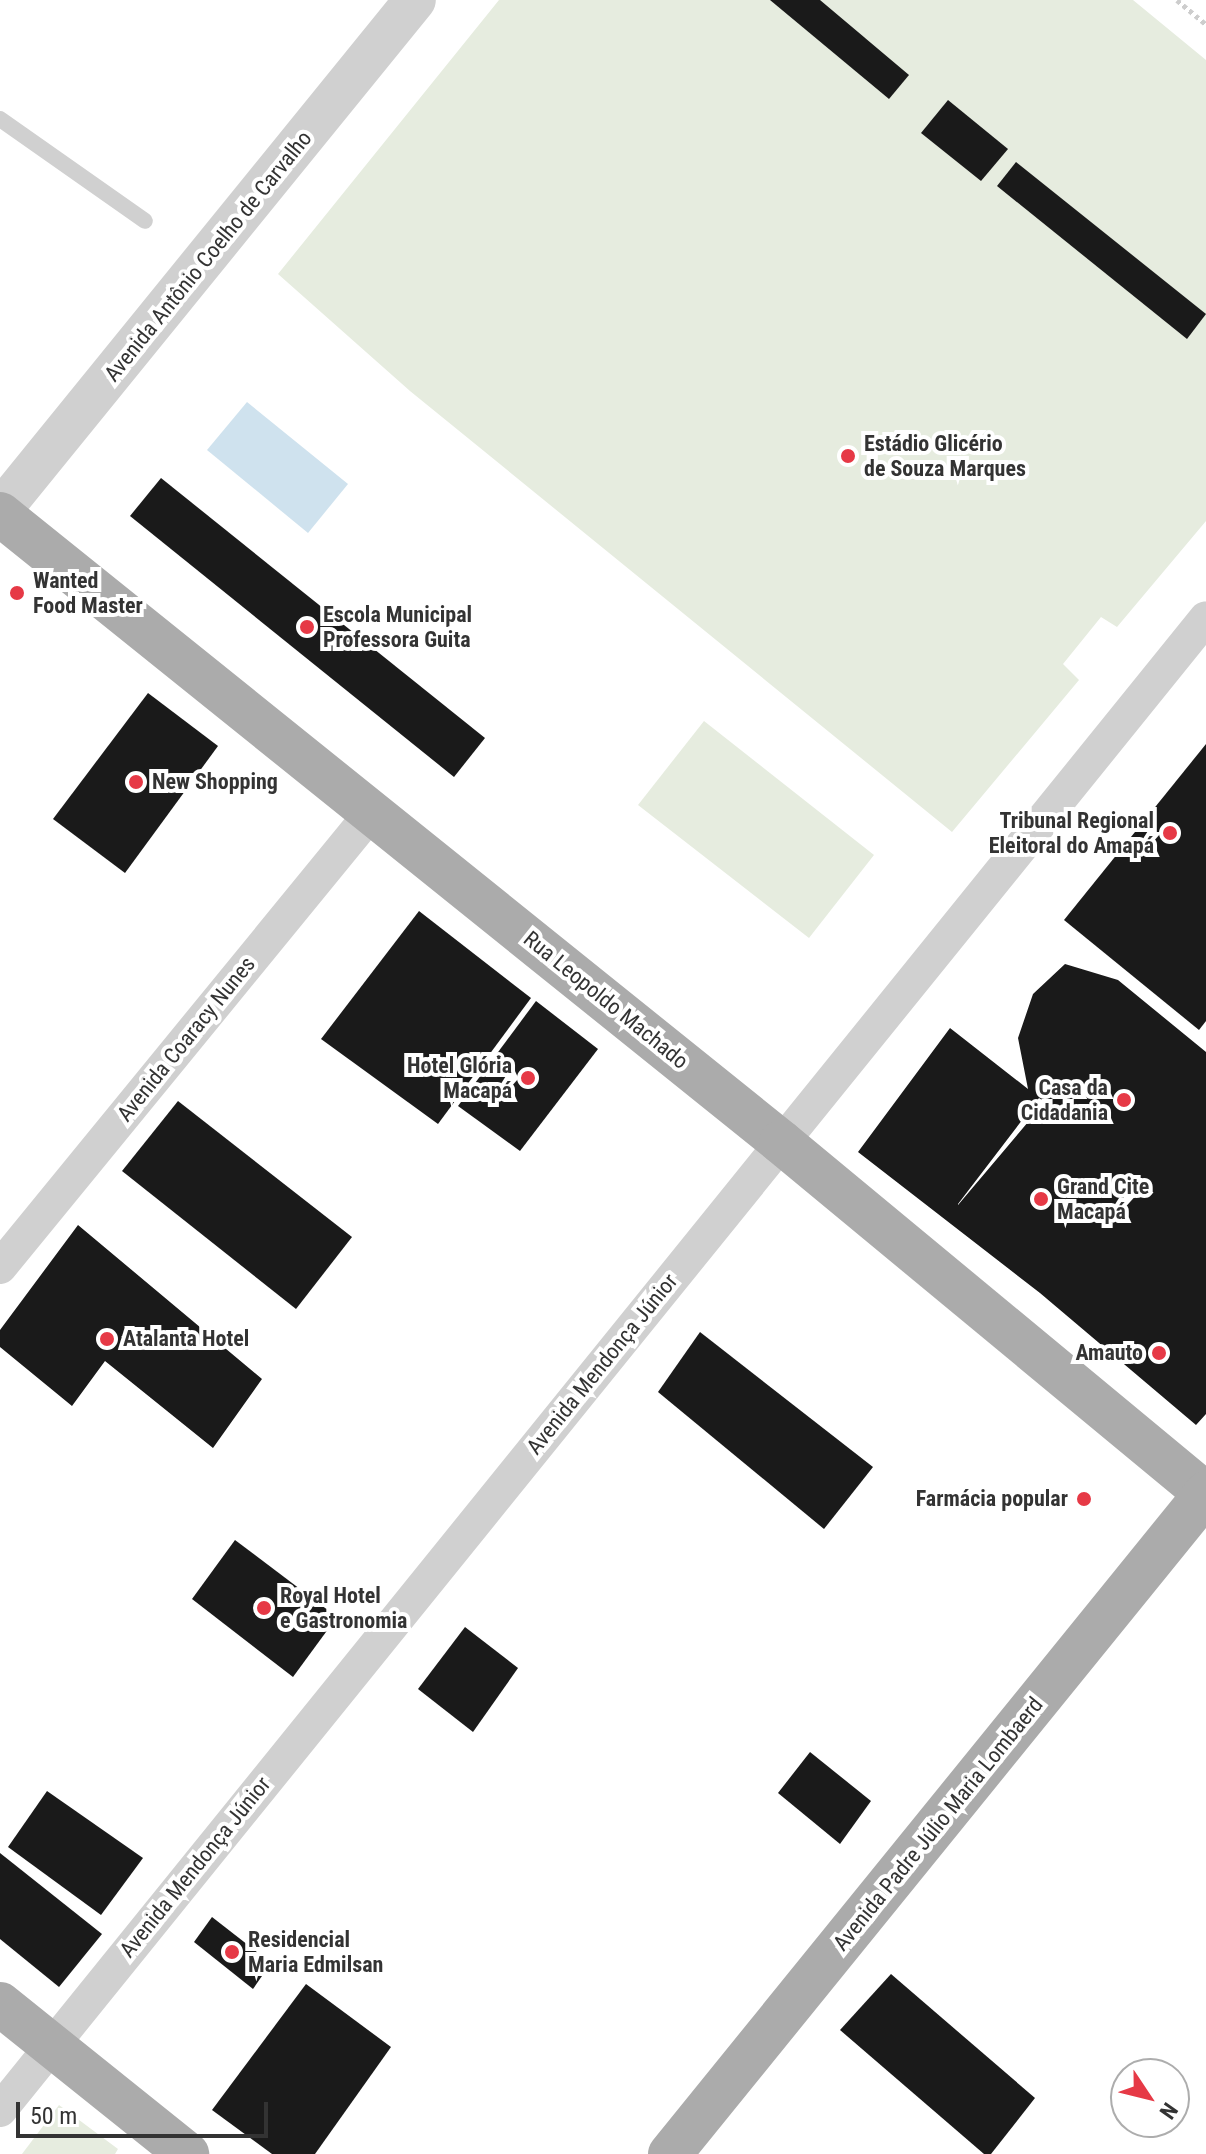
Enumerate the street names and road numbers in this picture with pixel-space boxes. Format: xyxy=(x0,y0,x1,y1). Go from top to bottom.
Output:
street label: Avenida Antônio Coelho de Carvalho xyxy=(99,125,317,387)
street label: Rua Leopoldo Machado xyxy=(518,926,694,1074)
street label: Avenida Coaracy Nunes xyxy=(111,951,261,1127)
street label: Avenida Mendonça Júnior xyxy=(521,1268,683,1460)
street label: Avenida Padre Júlio Maria Lombaerd xyxy=(828,1692,1048,1956)
street label: Avenida Mendonça Júnior xyxy=(114,1771,276,1963)

